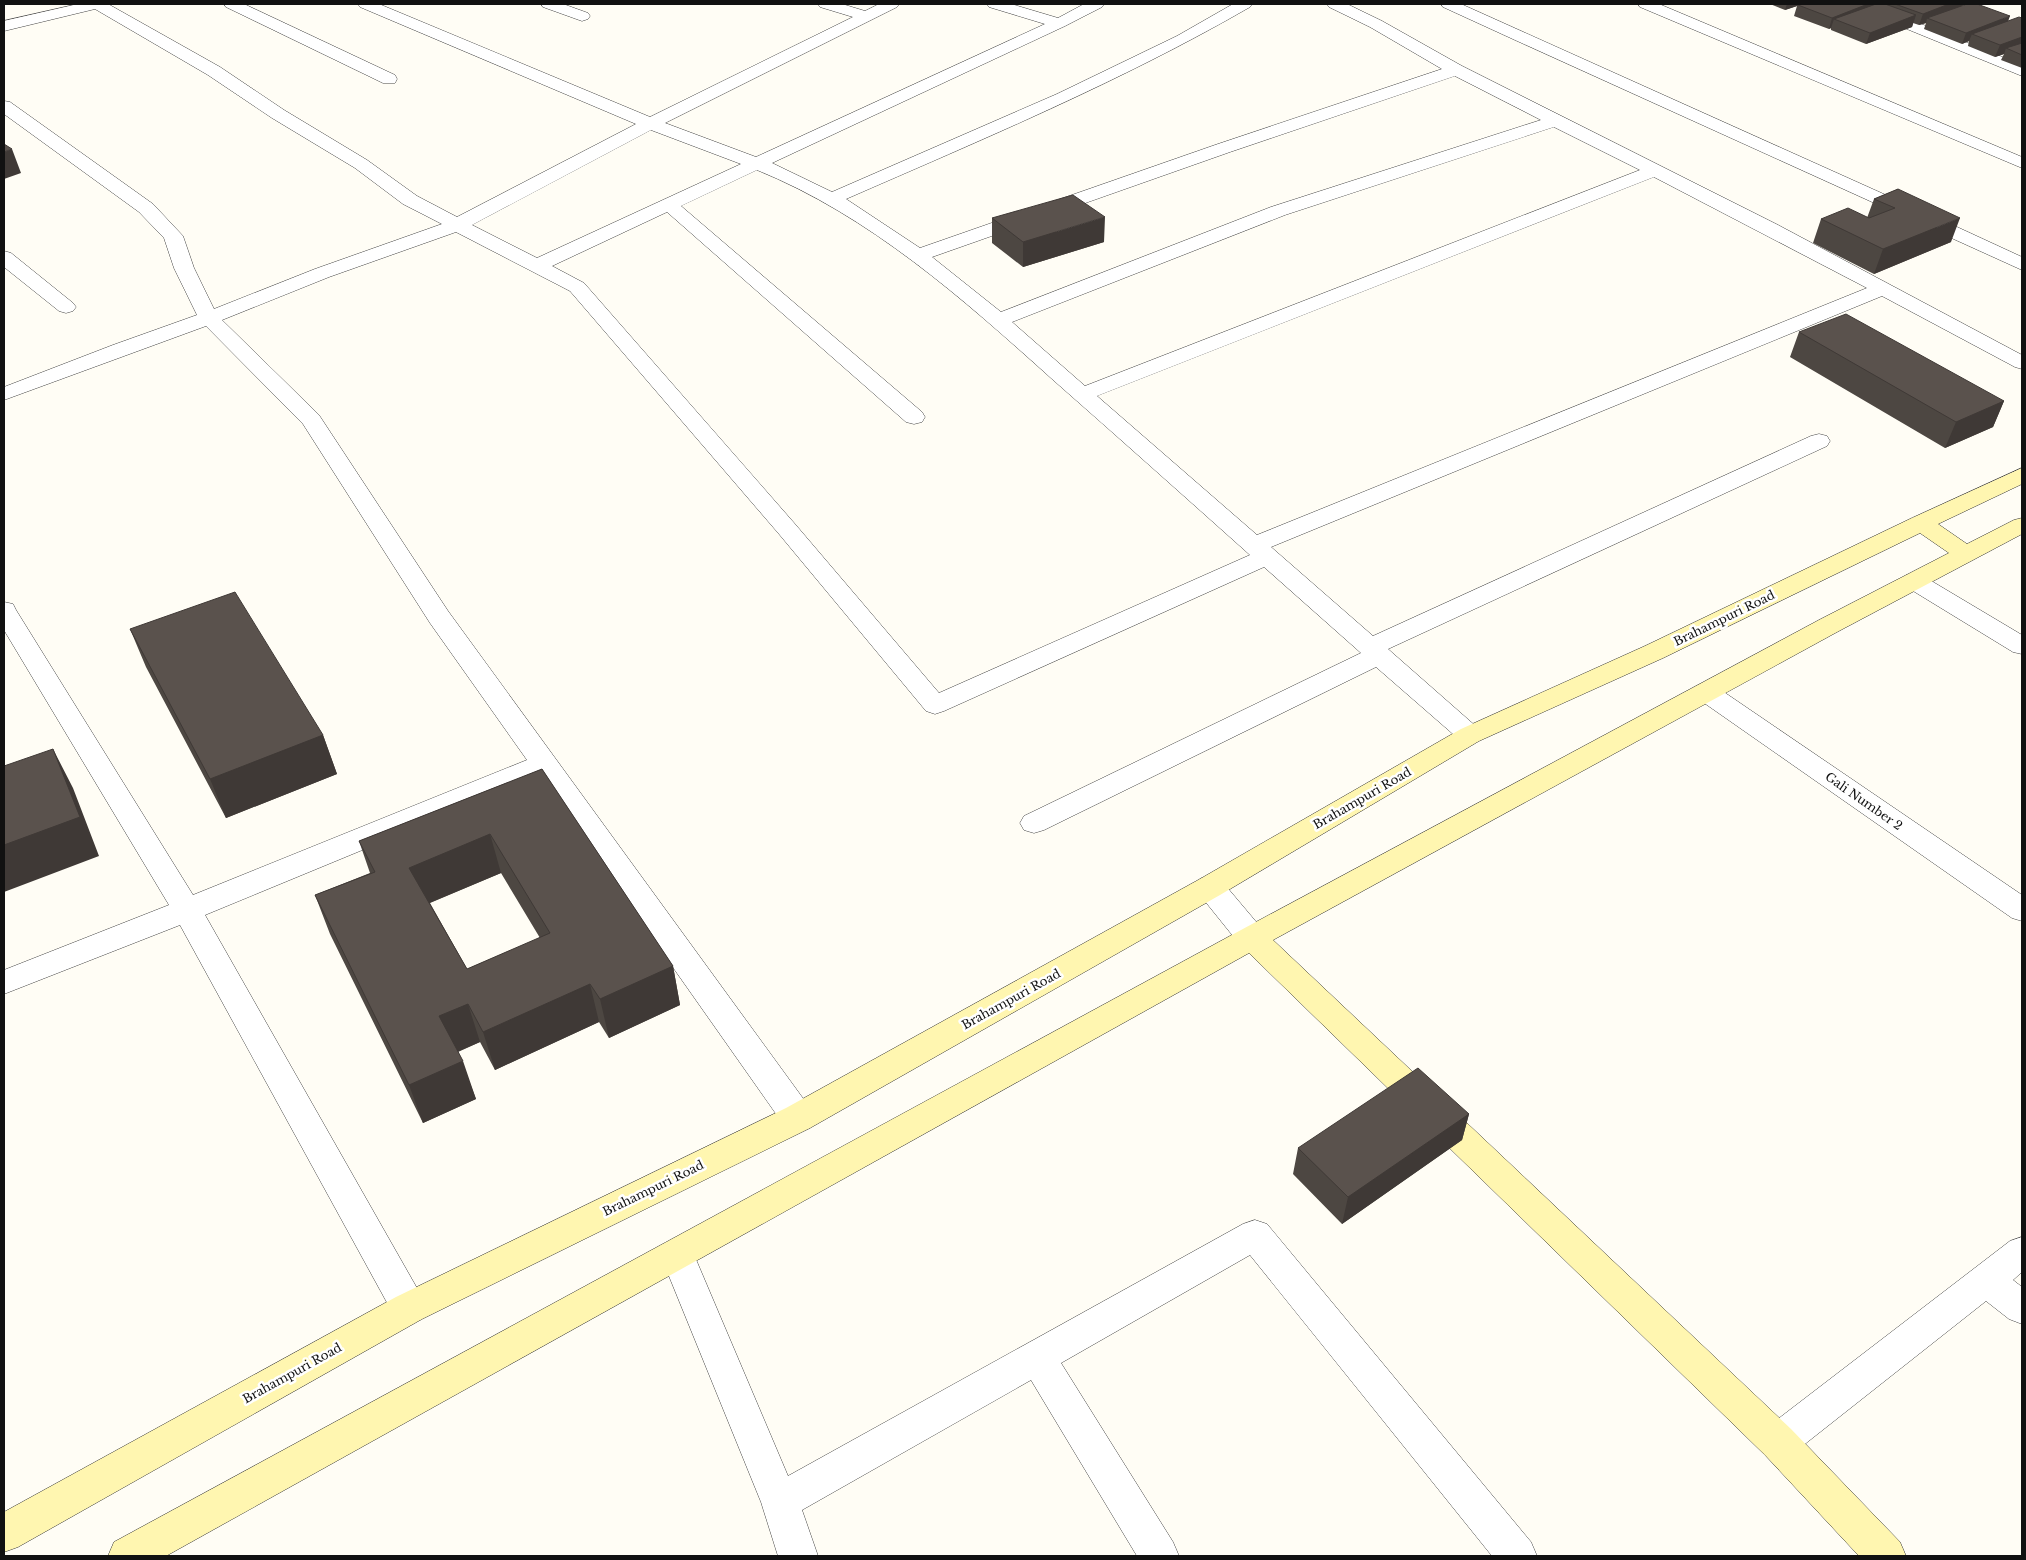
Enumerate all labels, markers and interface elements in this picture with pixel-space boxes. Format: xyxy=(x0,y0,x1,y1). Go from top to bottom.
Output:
street label: Brahampuri Road xyxy=(1671,587,1777,649)
street label: Brahampuri Road xyxy=(1310,764,1414,832)
street label: Gali Number 2 xyxy=(1822,769,1906,833)
street label: Brahampuri Road xyxy=(959,966,1063,1032)
street label: Brahampuri Road xyxy=(600,1157,706,1219)
street label: Brahampuri Road xyxy=(240,1340,344,1406)

